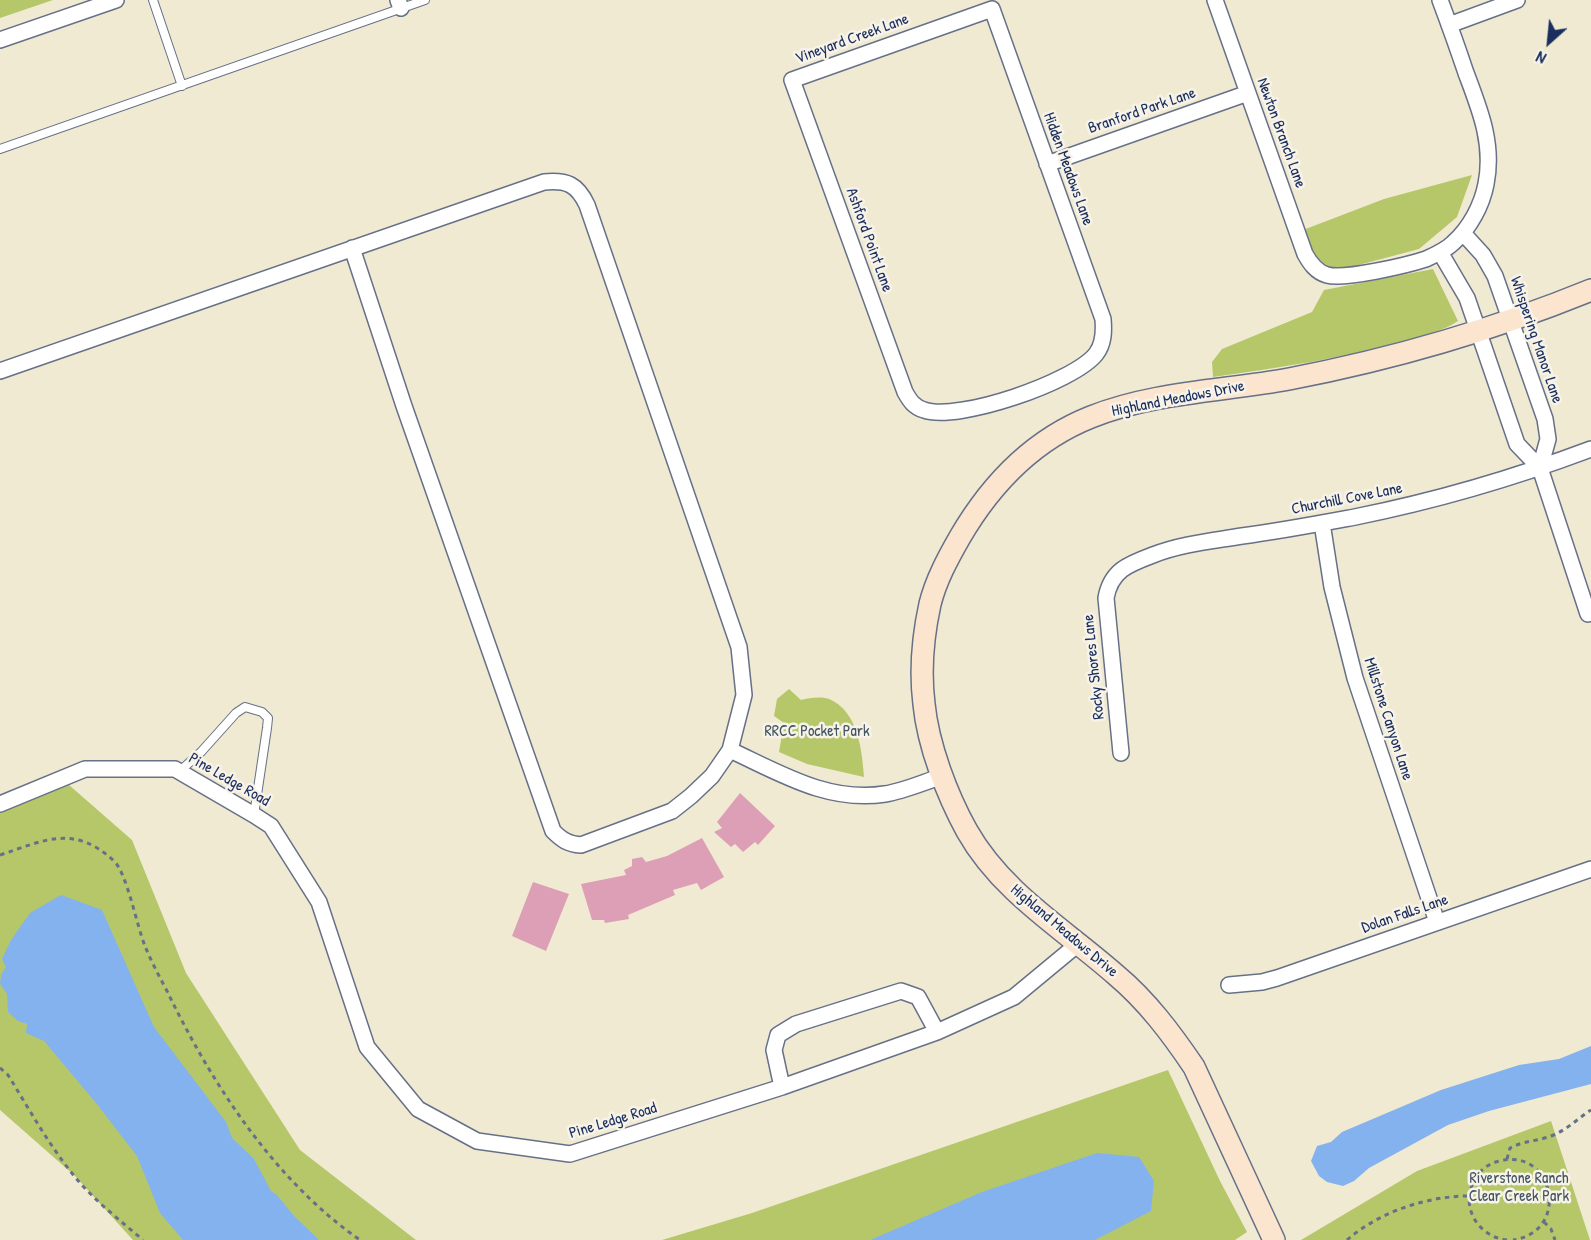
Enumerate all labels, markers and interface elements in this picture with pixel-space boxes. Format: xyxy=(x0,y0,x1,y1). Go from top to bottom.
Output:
street label: Vineyard Creek Lane xyxy=(793,10,911,68)
north arrow xyxy=(1519,12,1579,72)
text: N xyxy=(1532,46,1550,70)
street label: Newton Branch Lane xyxy=(1252,76,1310,190)
street label: Branford Park Lane xyxy=(1086,84,1198,138)
street label: Hidden Meadows Lane xyxy=(1039,110,1097,228)
street label: Ashford Point Lane xyxy=(841,186,897,294)
street label: Whispering Manor Lane xyxy=(1505,274,1567,406)
street label: Highland Meadows Drive xyxy=(1110,377,1246,421)
street label: Churchill Cove Lane xyxy=(1290,479,1404,519)
street label: Rocky Shores Lane xyxy=(1079,613,1109,721)
street label: Millstone Canyon Lane xyxy=(1359,655,1417,783)
park label: RRCC Pocket Park xyxy=(764,722,870,742)
street label: Pine Ledge Road xyxy=(185,749,273,811)
street label: Highland Meadows Drive xyxy=(1006,880,1122,982)
street label: Dolan Falls Lane xyxy=(1359,890,1451,938)
street label: Pine Ledge Road xyxy=(567,1099,659,1143)
park label: Riverstone Ranch Clear Creek Park xyxy=(1469,1169,1569,1207)

